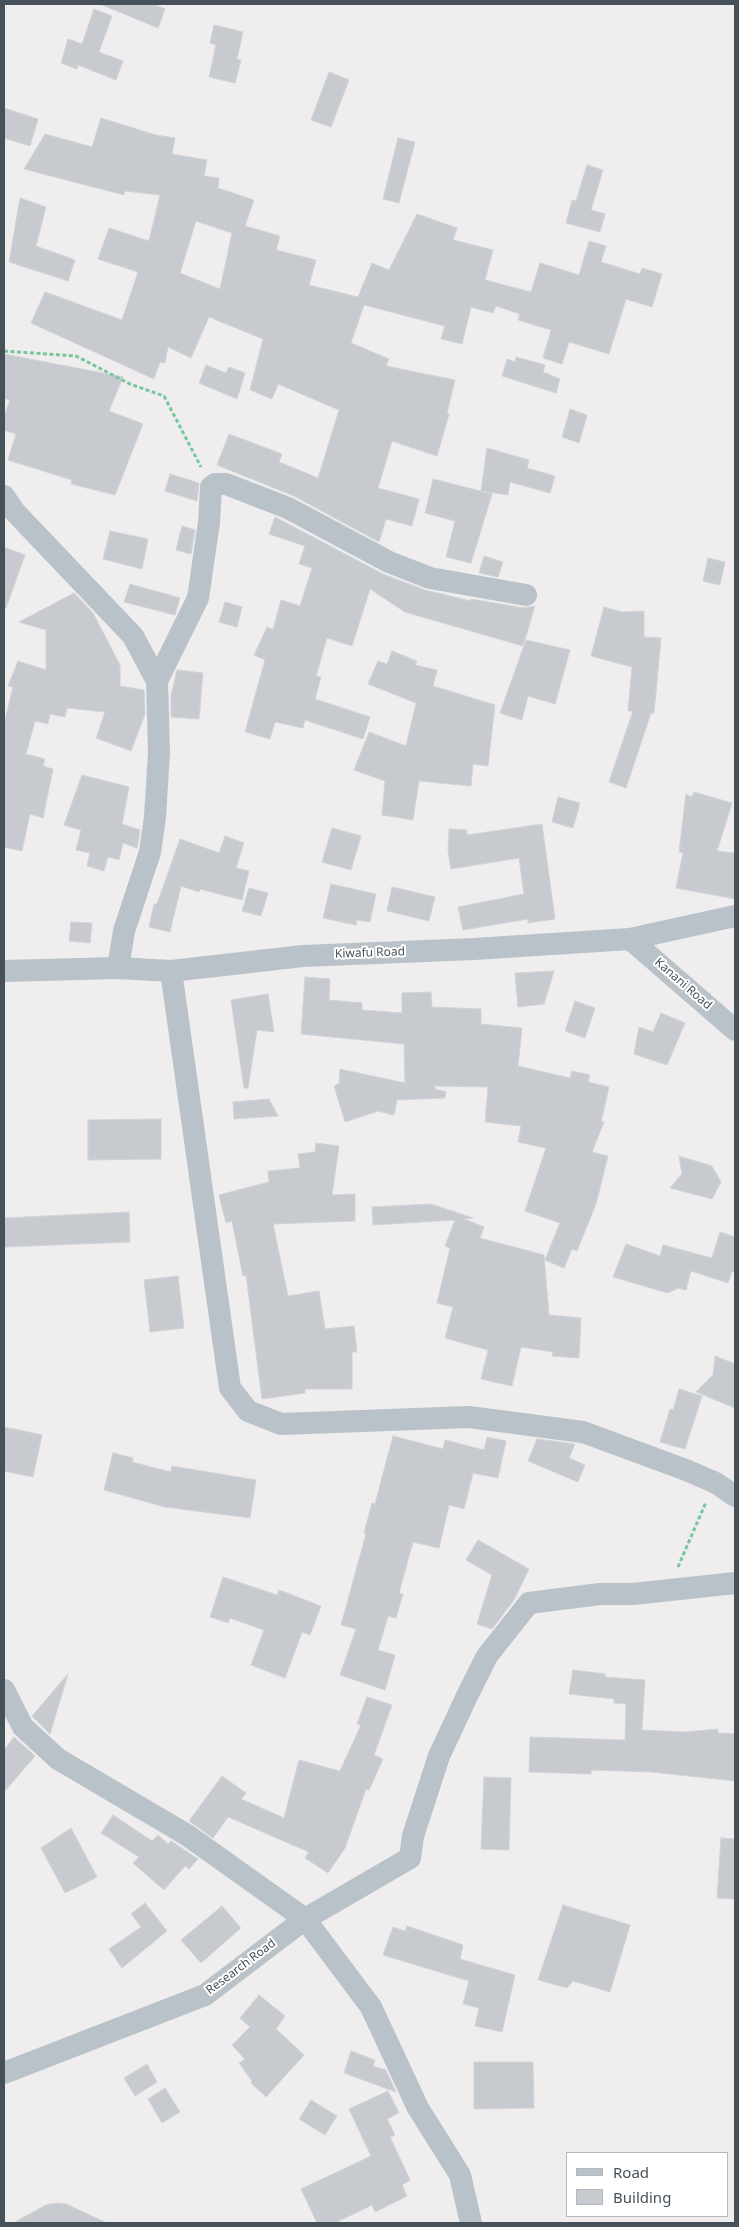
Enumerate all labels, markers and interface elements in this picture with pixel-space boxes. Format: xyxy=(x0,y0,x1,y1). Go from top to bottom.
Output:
street label: Kiwafu Road xyxy=(335,945,405,961)
street label: Kanani Road xyxy=(652,955,714,1013)
street label: Research Road xyxy=(203,1936,279,1998)
legend xyxy=(566,2152,729,2217)
text: Road xyxy=(613,2162,649,2182)
text: Building xyxy=(613,2187,671,2207)

